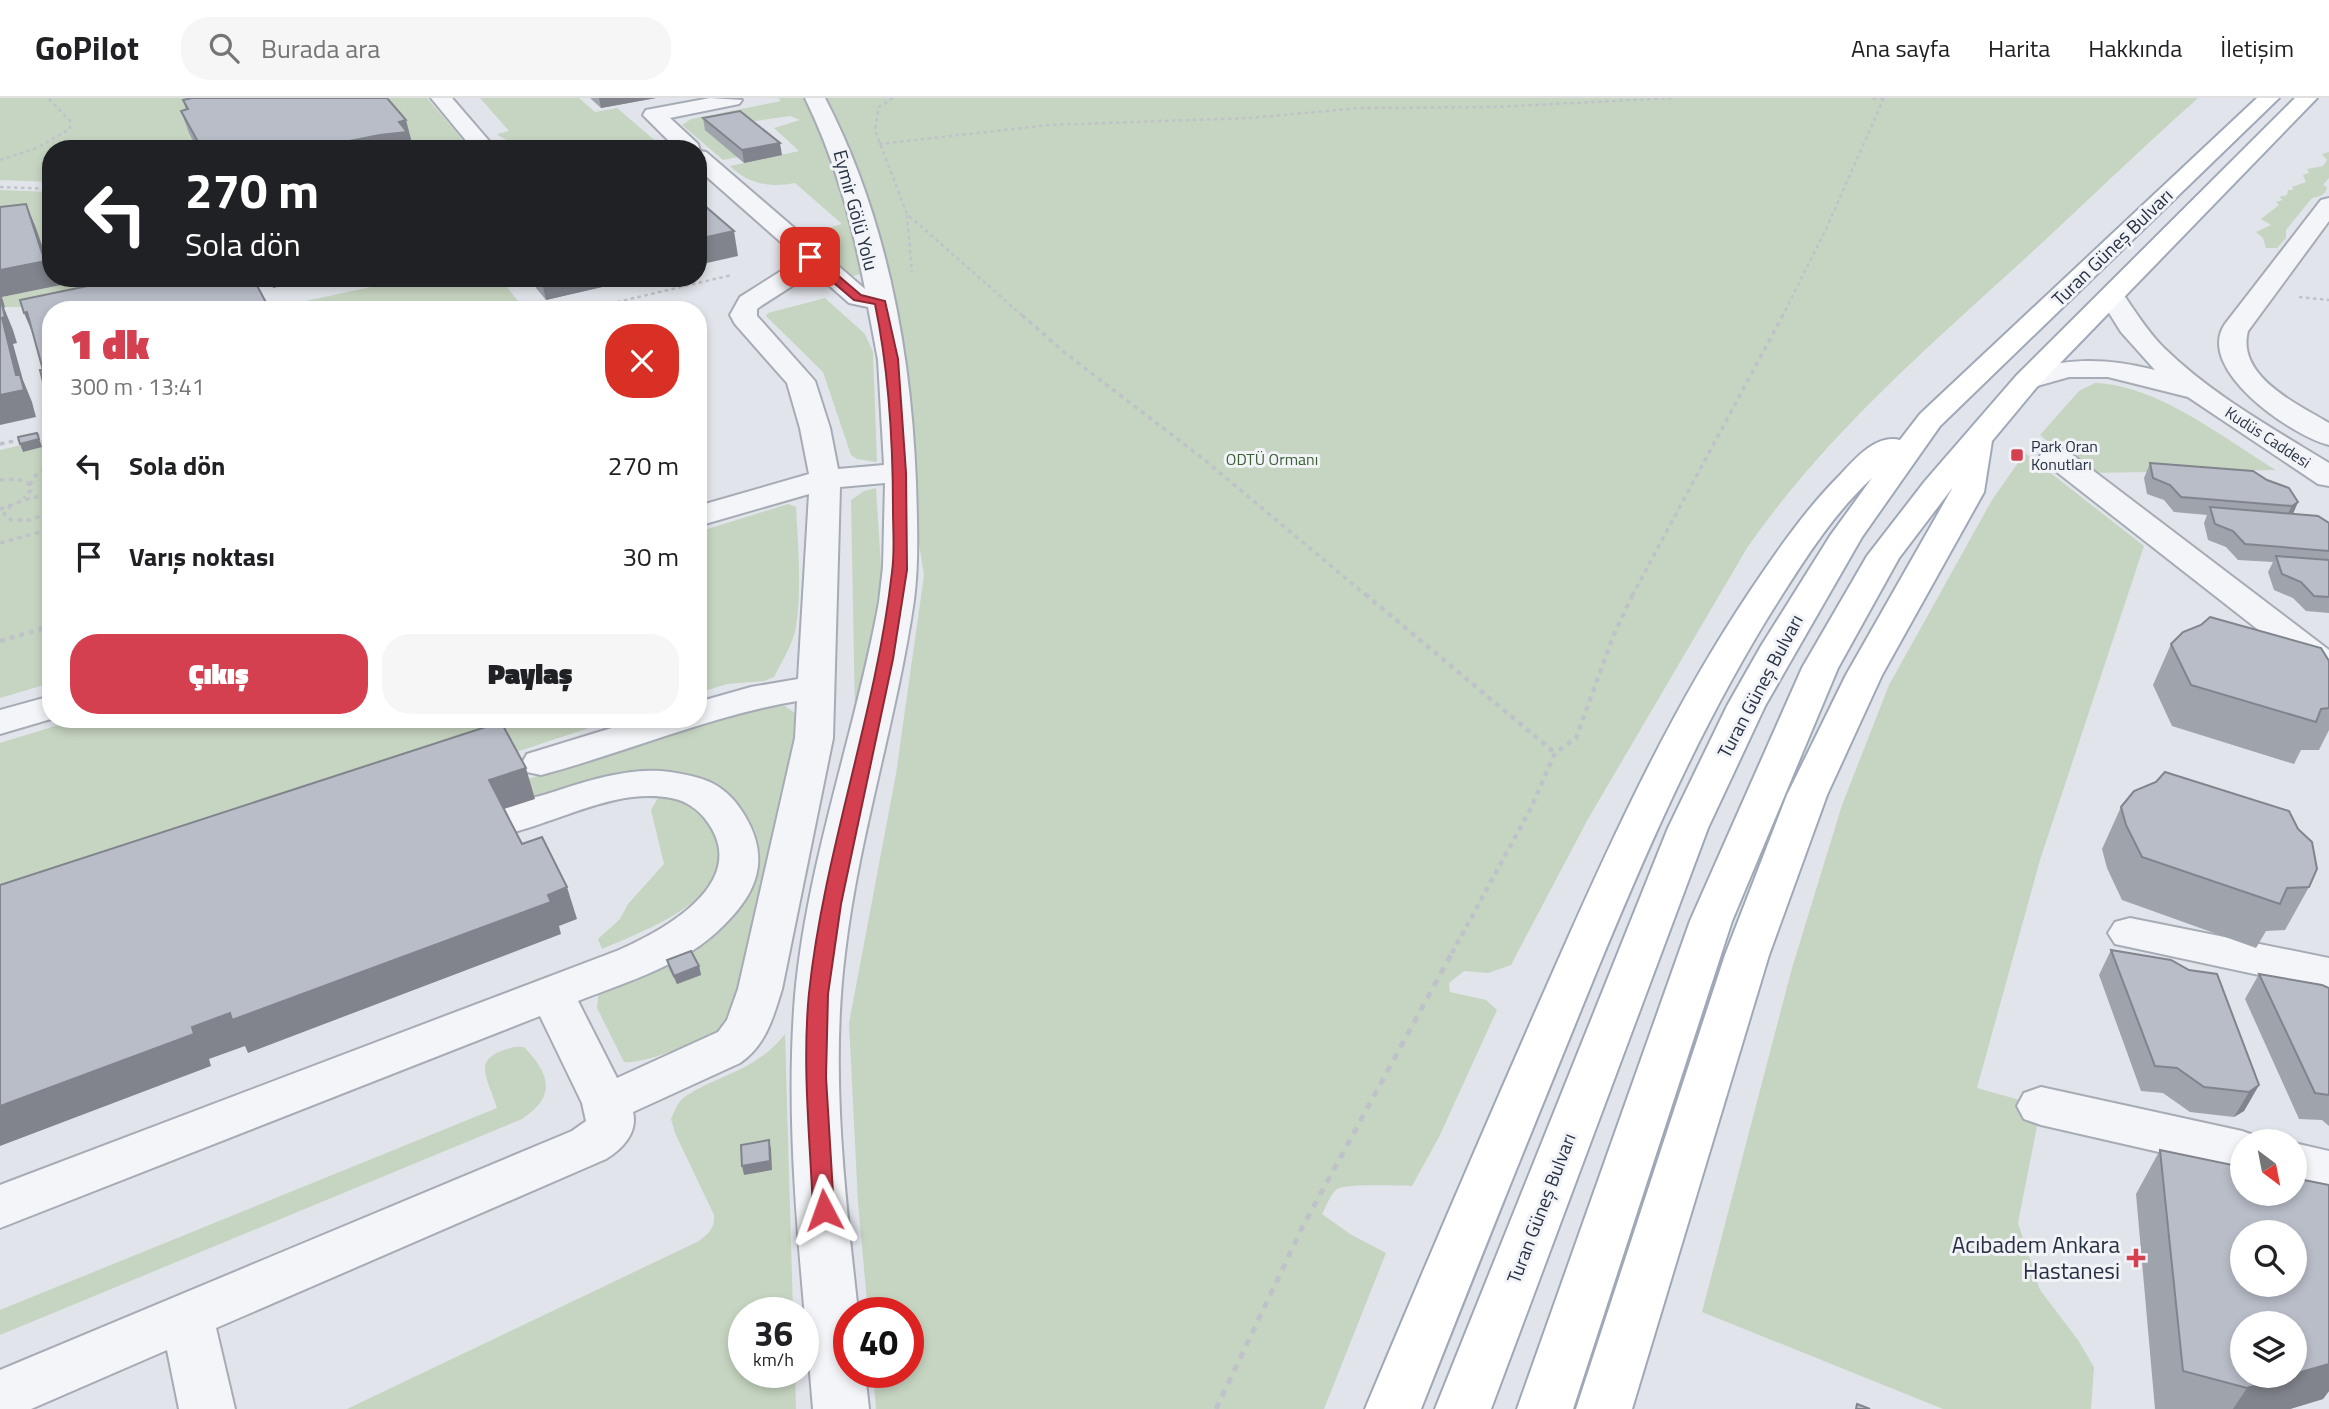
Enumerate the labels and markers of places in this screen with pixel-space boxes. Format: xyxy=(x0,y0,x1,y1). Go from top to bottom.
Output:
pin xyxy=(780,227,840,287)
place label: Park Oran Konutları xyxy=(2031,434,2098,476)
marker: Park Oran Konutları xyxy=(2009,447,2025,463)
place label: Acıbadem Ankara Hastanesi xyxy=(1952,1227,2120,1288)
marker: Acıbadem Ankara Hastanesi xyxy=(2126,1248,2146,1268)

